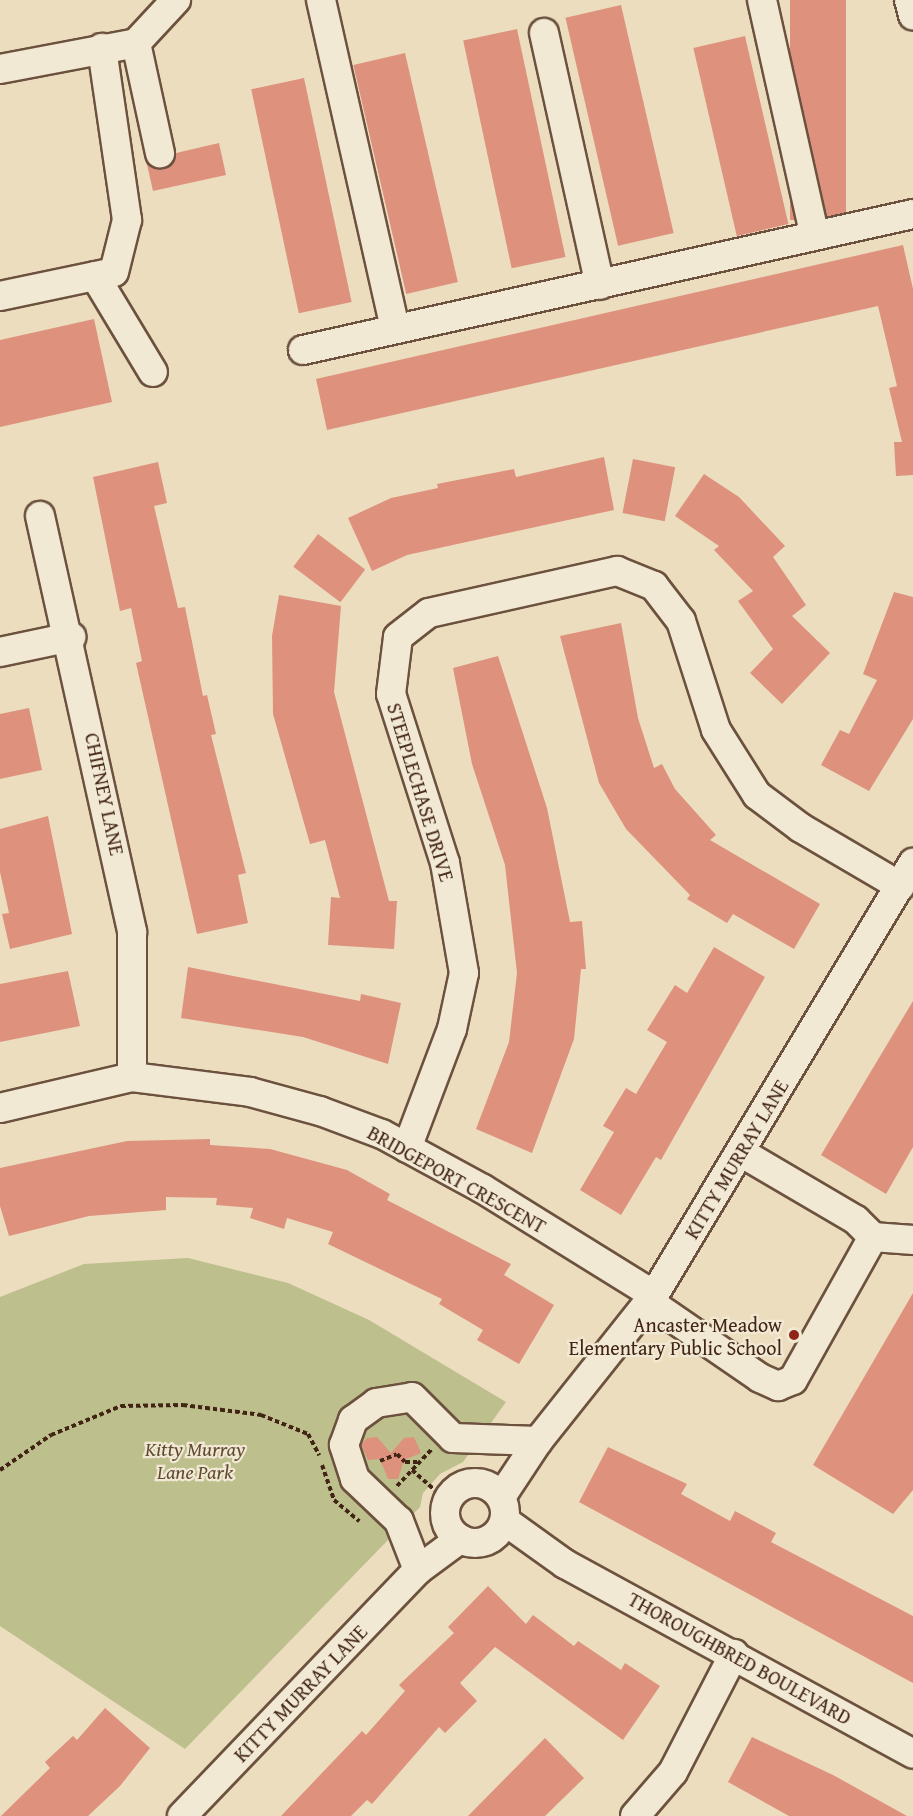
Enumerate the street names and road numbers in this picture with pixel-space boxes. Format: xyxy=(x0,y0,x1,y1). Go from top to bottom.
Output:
street label: STEEPLECHASE DRIVE xyxy=(382,700,460,884)
street label: CHIFNEY LANE xyxy=(80,731,130,857)
street label: KITTY MURRAY LANE xyxy=(679,1075,793,1243)
street label: BRIDGEPORT CRESCENT xyxy=(364,1120,550,1238)
street label: THOROUGHBRED BOULEVARD xyxy=(624,1587,856,1729)
street label: KITTY MURRAY LANE xyxy=(228,1619,372,1767)

